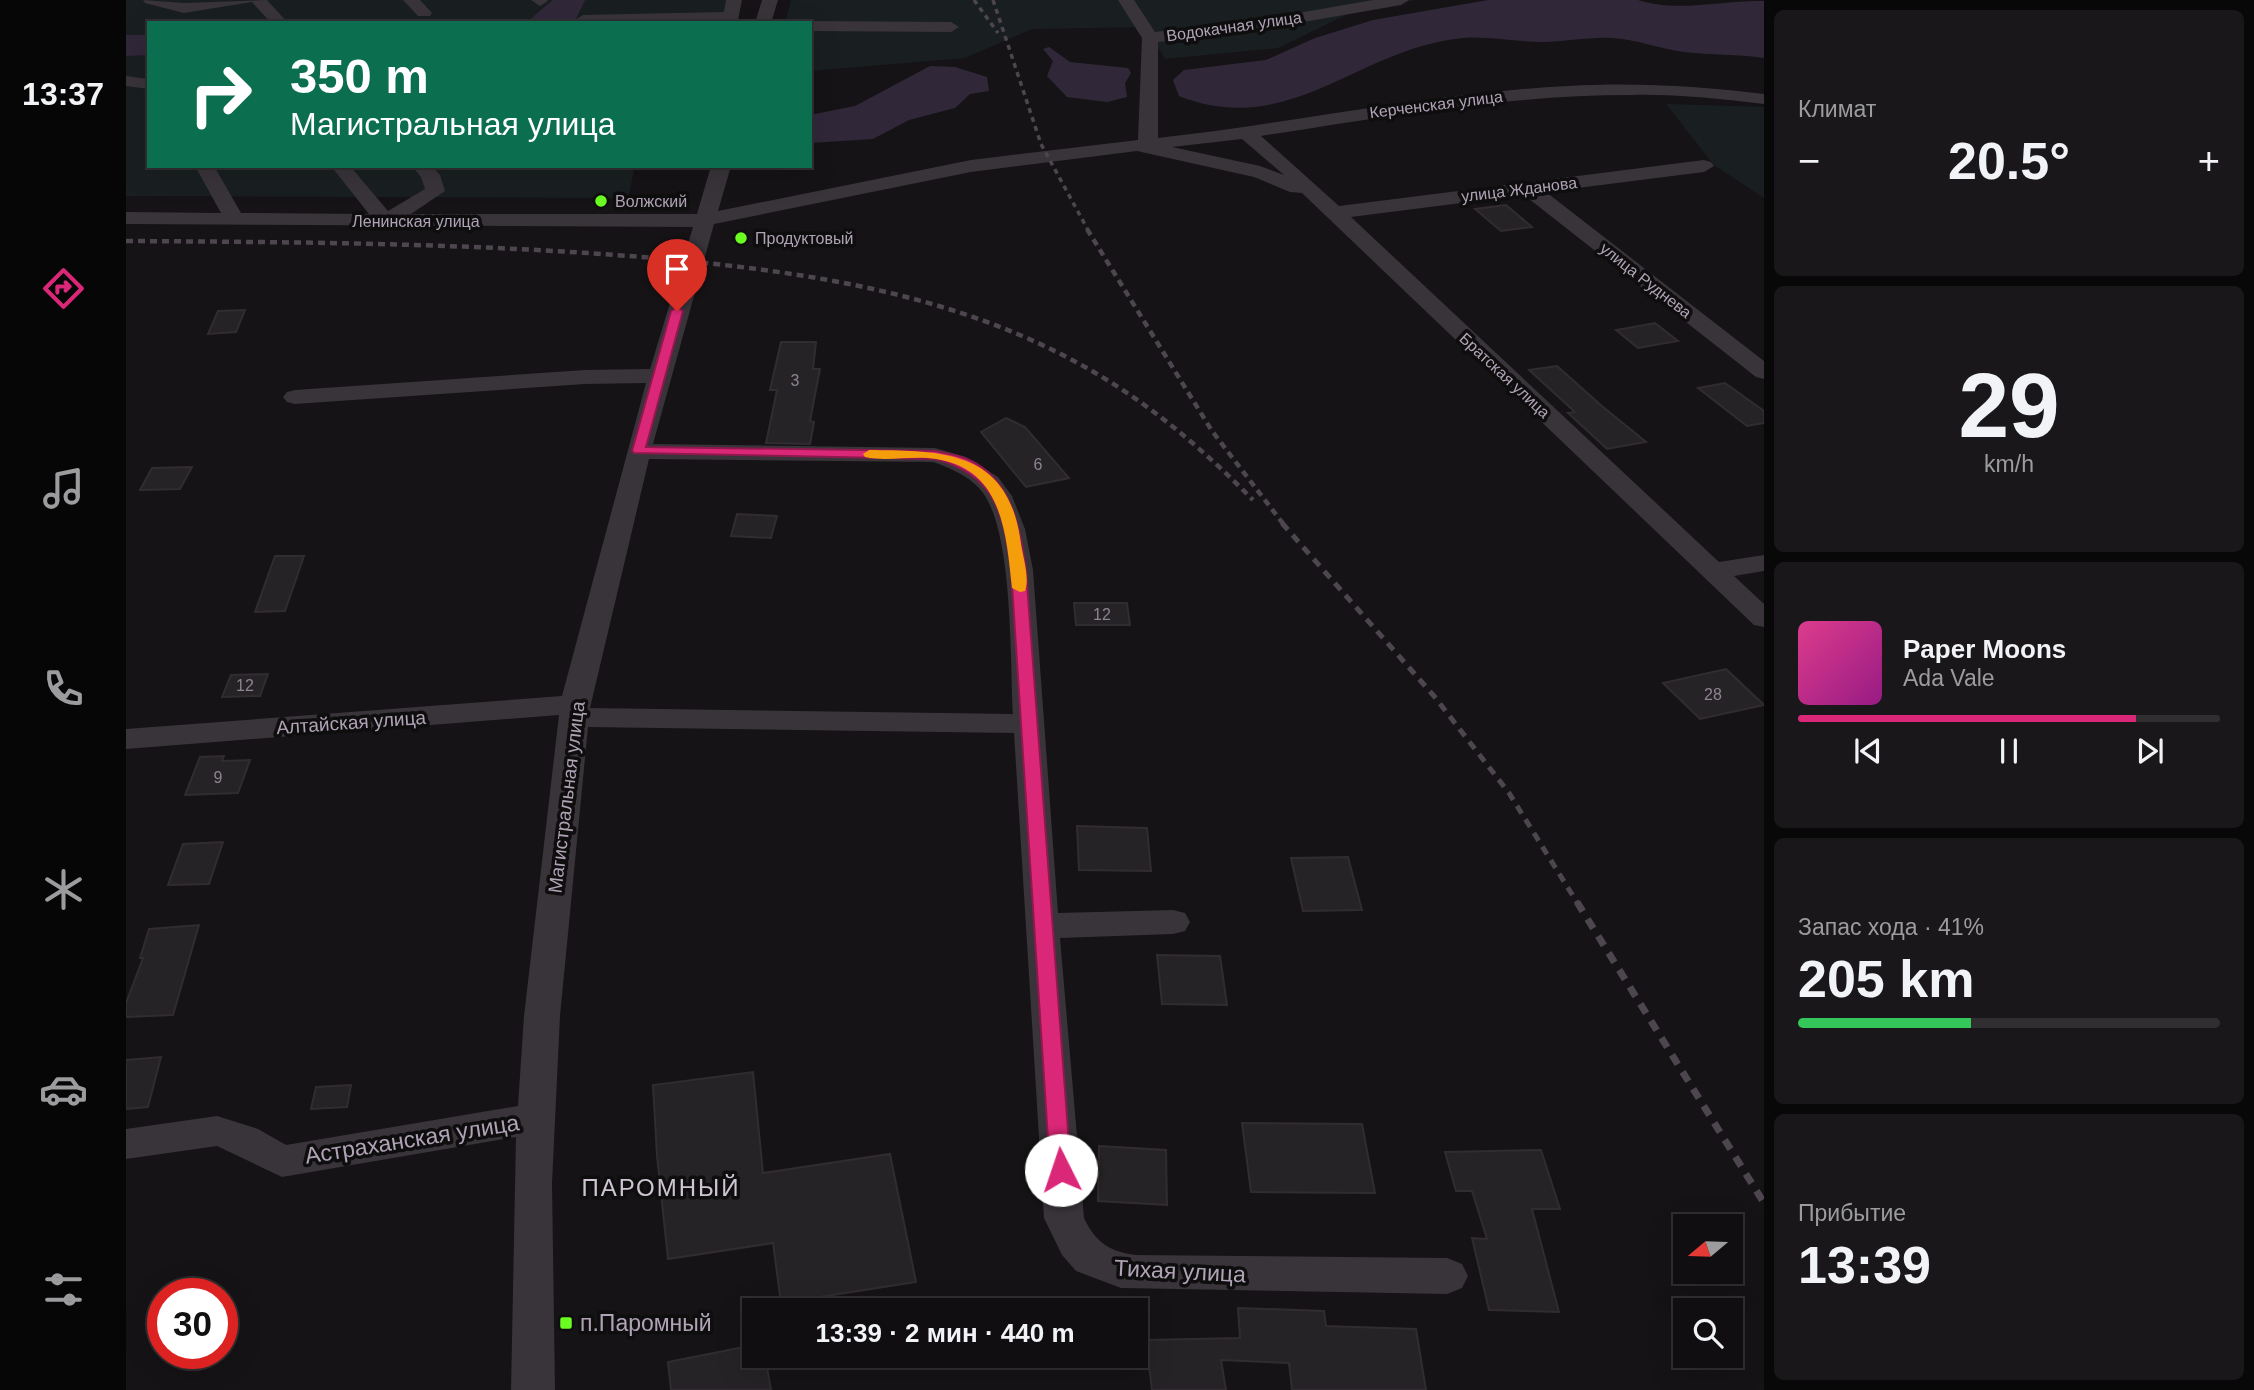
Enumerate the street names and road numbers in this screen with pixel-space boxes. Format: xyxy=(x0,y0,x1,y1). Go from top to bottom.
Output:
street label: Водокачная улица xyxy=(1165,9,1303,44)
street label: Керченская улица xyxy=(1368,88,1504,121)
street label: улица Жданова xyxy=(1460,174,1578,205)
street label: Ленинская улица xyxy=(352,213,480,230)
street label: улица Руднева xyxy=(1597,240,1695,321)
street label: Братская улица xyxy=(1456,329,1553,421)
street label: Магистральная улица xyxy=(544,699,589,894)
street label: Алтайская улица xyxy=(275,707,427,738)
street label: Астраханская улица xyxy=(303,1109,521,1169)
street label: Тихая улица xyxy=(1113,1255,1247,1287)

